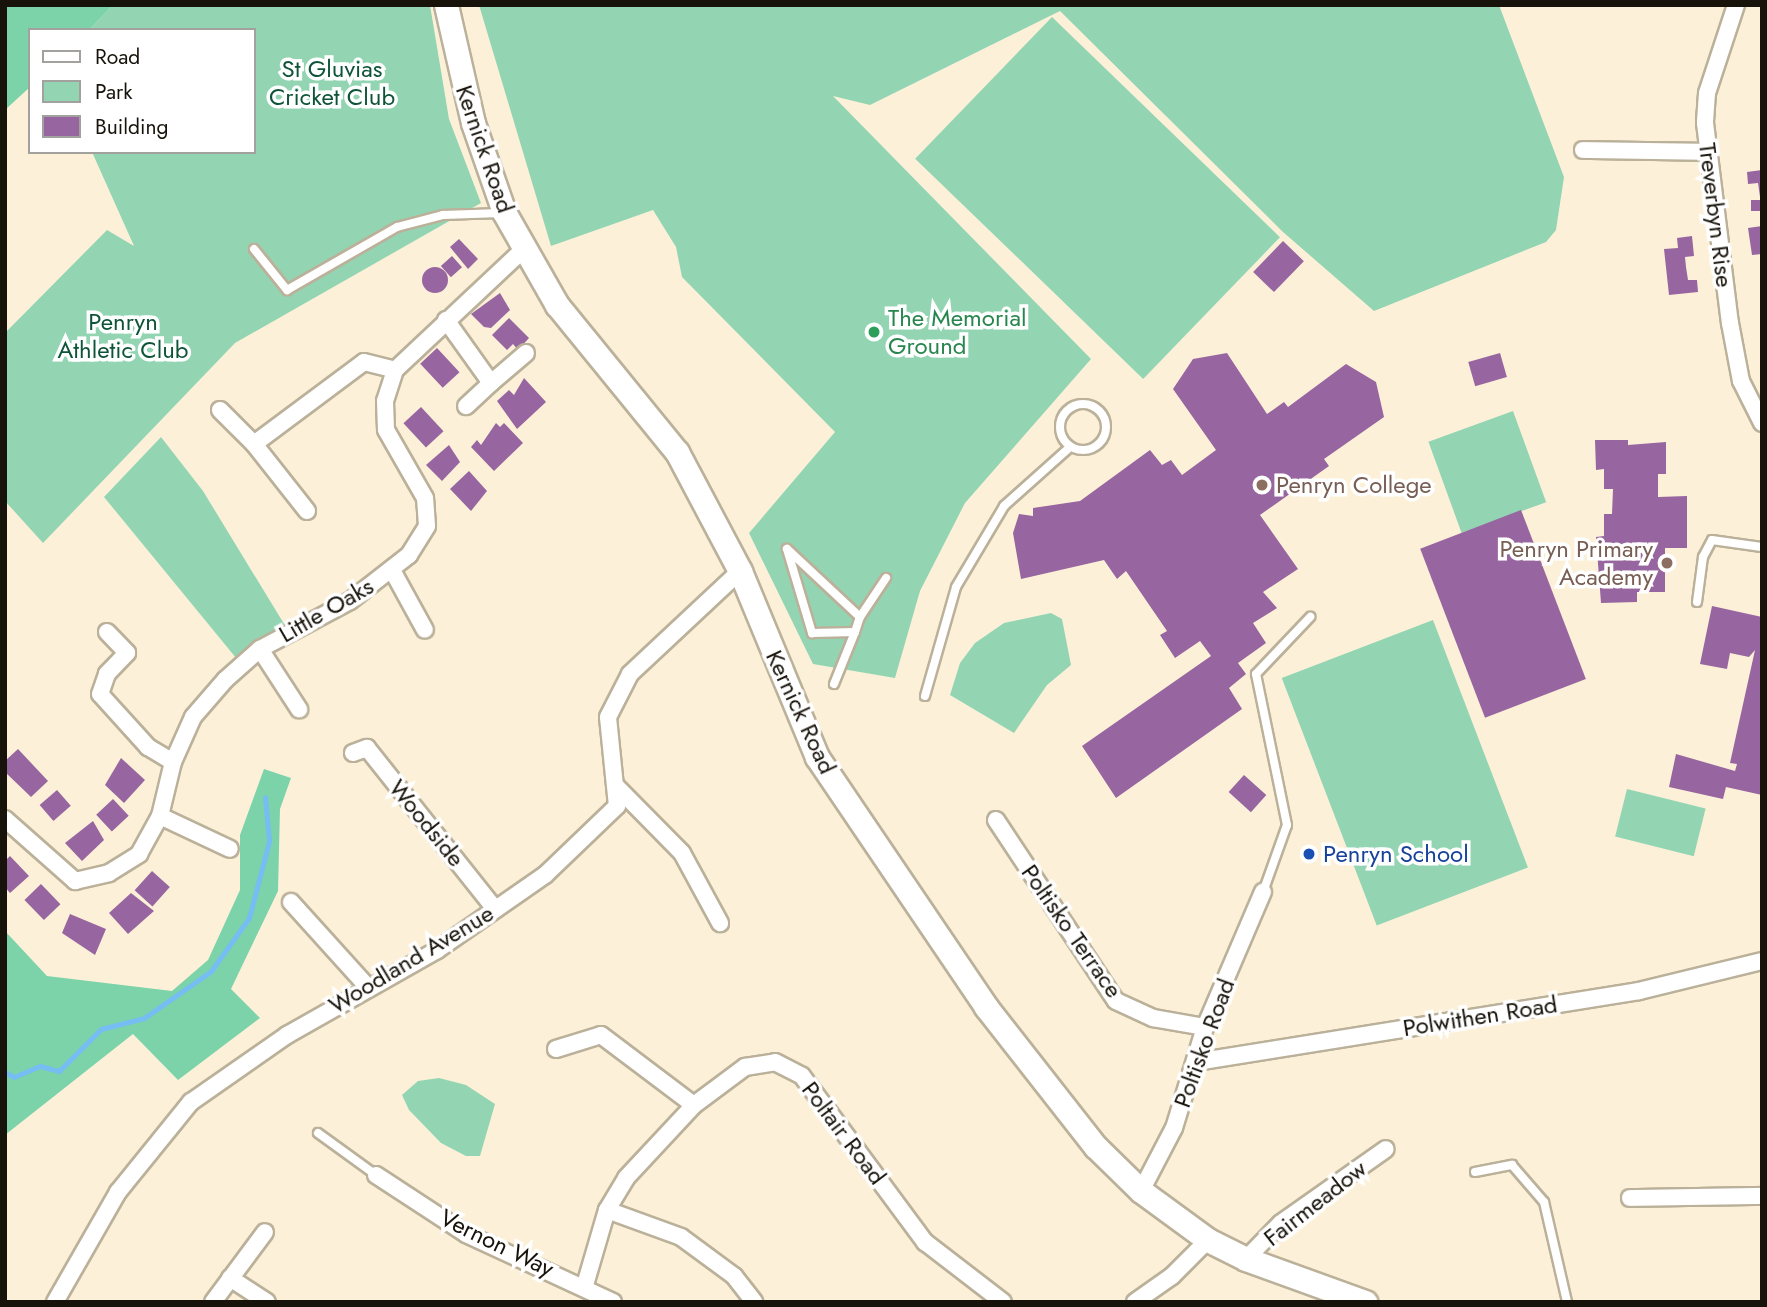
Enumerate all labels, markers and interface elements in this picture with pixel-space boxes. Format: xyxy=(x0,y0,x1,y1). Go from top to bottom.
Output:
legend xyxy=(28,28,256,154)
text: Road xyxy=(95,42,140,72)
park label: St Gluvias Cricket Club xyxy=(269,55,395,111)
text: Park xyxy=(95,77,132,107)
street label: Kernick Road xyxy=(450,81,520,217)
text: Building xyxy=(95,112,168,142)
street label: Treverbyn Rise xyxy=(1693,141,1739,289)
place label: The Memorial Ground xyxy=(888,304,1026,360)
park label: Penryn Athletic Club xyxy=(58,308,188,364)
marker: The Memorial Ground xyxy=(866,324,882,340)
place label: Penryn College xyxy=(1276,471,1432,499)
marker: Penryn College xyxy=(1254,477,1270,493)
place label: Penryn Primary Academy xyxy=(1499,535,1653,591)
marker: Penryn Primary Academy xyxy=(1659,555,1675,571)
street label: Little Oaks xyxy=(274,571,378,649)
street label: Kernick Road xyxy=(760,646,842,778)
street label: Woodside xyxy=(383,774,471,872)
place label: Penryn School xyxy=(1323,840,1469,868)
marker: Penryn School xyxy=(1301,846,1317,862)
street label: Poltisko Terrace xyxy=(1015,859,1129,1003)
street label: Woodland Avenue xyxy=(323,898,499,1020)
street label: Poltisko Road xyxy=(1167,975,1241,1111)
street label: Polwithen Road xyxy=(1401,990,1559,1042)
street label: Poltair Road xyxy=(796,1076,892,1190)
street label: Fairmeadow xyxy=(1258,1154,1372,1252)
street label: Vernon Way xyxy=(435,1203,559,1283)

